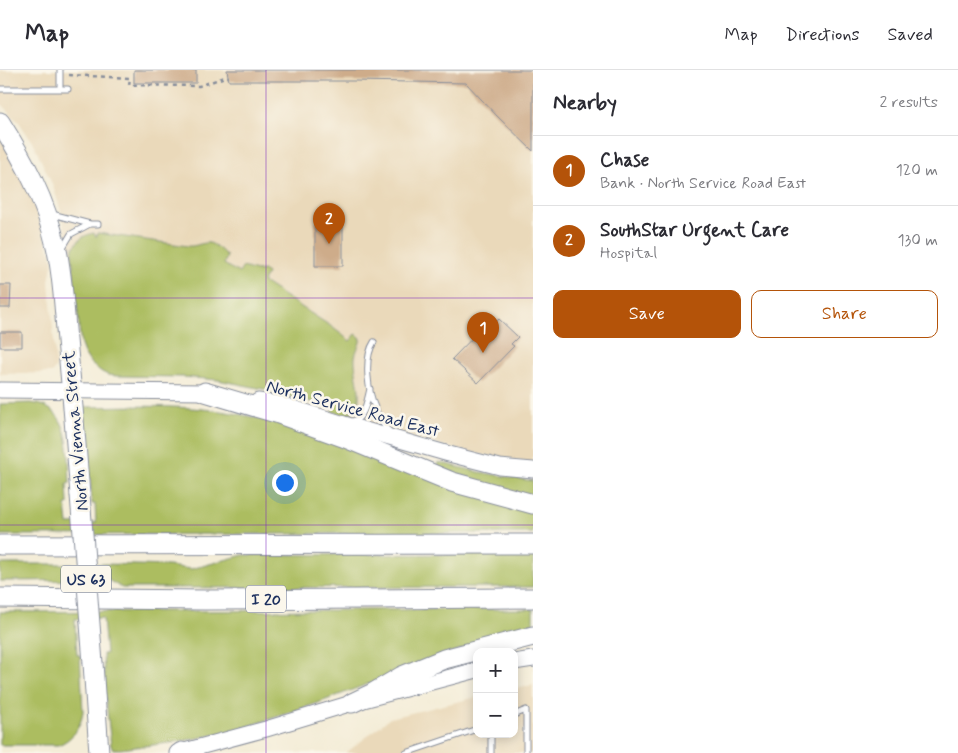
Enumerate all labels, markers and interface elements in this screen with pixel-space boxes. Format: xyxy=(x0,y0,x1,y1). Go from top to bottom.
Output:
text: Map xyxy=(25,19,69,50)
text: Map xyxy=(725,23,758,47)
text: Directions xyxy=(786,23,860,47)
text: Saved xyxy=(888,23,933,47)
text: Nearby xyxy=(553,89,617,117)
text: 2 results xyxy=(880,92,938,113)
text: Chase xyxy=(600,148,649,173)
text: 1 xyxy=(565,160,573,181)
text: 120 m xyxy=(896,160,938,181)
text: Bank · North Service Road East xyxy=(600,173,806,194)
pin: 2 xyxy=(313,203,345,244)
text: SouthStar Urgent Care xyxy=(600,218,789,243)
text: 2 xyxy=(565,230,573,251)
text: 130 m xyxy=(897,230,938,251)
text: Hospital xyxy=(600,243,657,264)
button: Save xyxy=(553,290,741,338)
button: Share xyxy=(751,290,938,338)
pin: 1 xyxy=(467,312,499,353)
street label: North Vienna Street xyxy=(57,349,95,512)
street label: North Service Road East xyxy=(264,374,442,444)
your location xyxy=(272,470,298,496)
road number: US 63 xyxy=(61,566,111,592)
road number: I 20 xyxy=(246,586,286,612)
map controls xyxy=(473,648,518,738)
button: + xyxy=(473,648,518,693)
button: − xyxy=(473,693,518,738)

